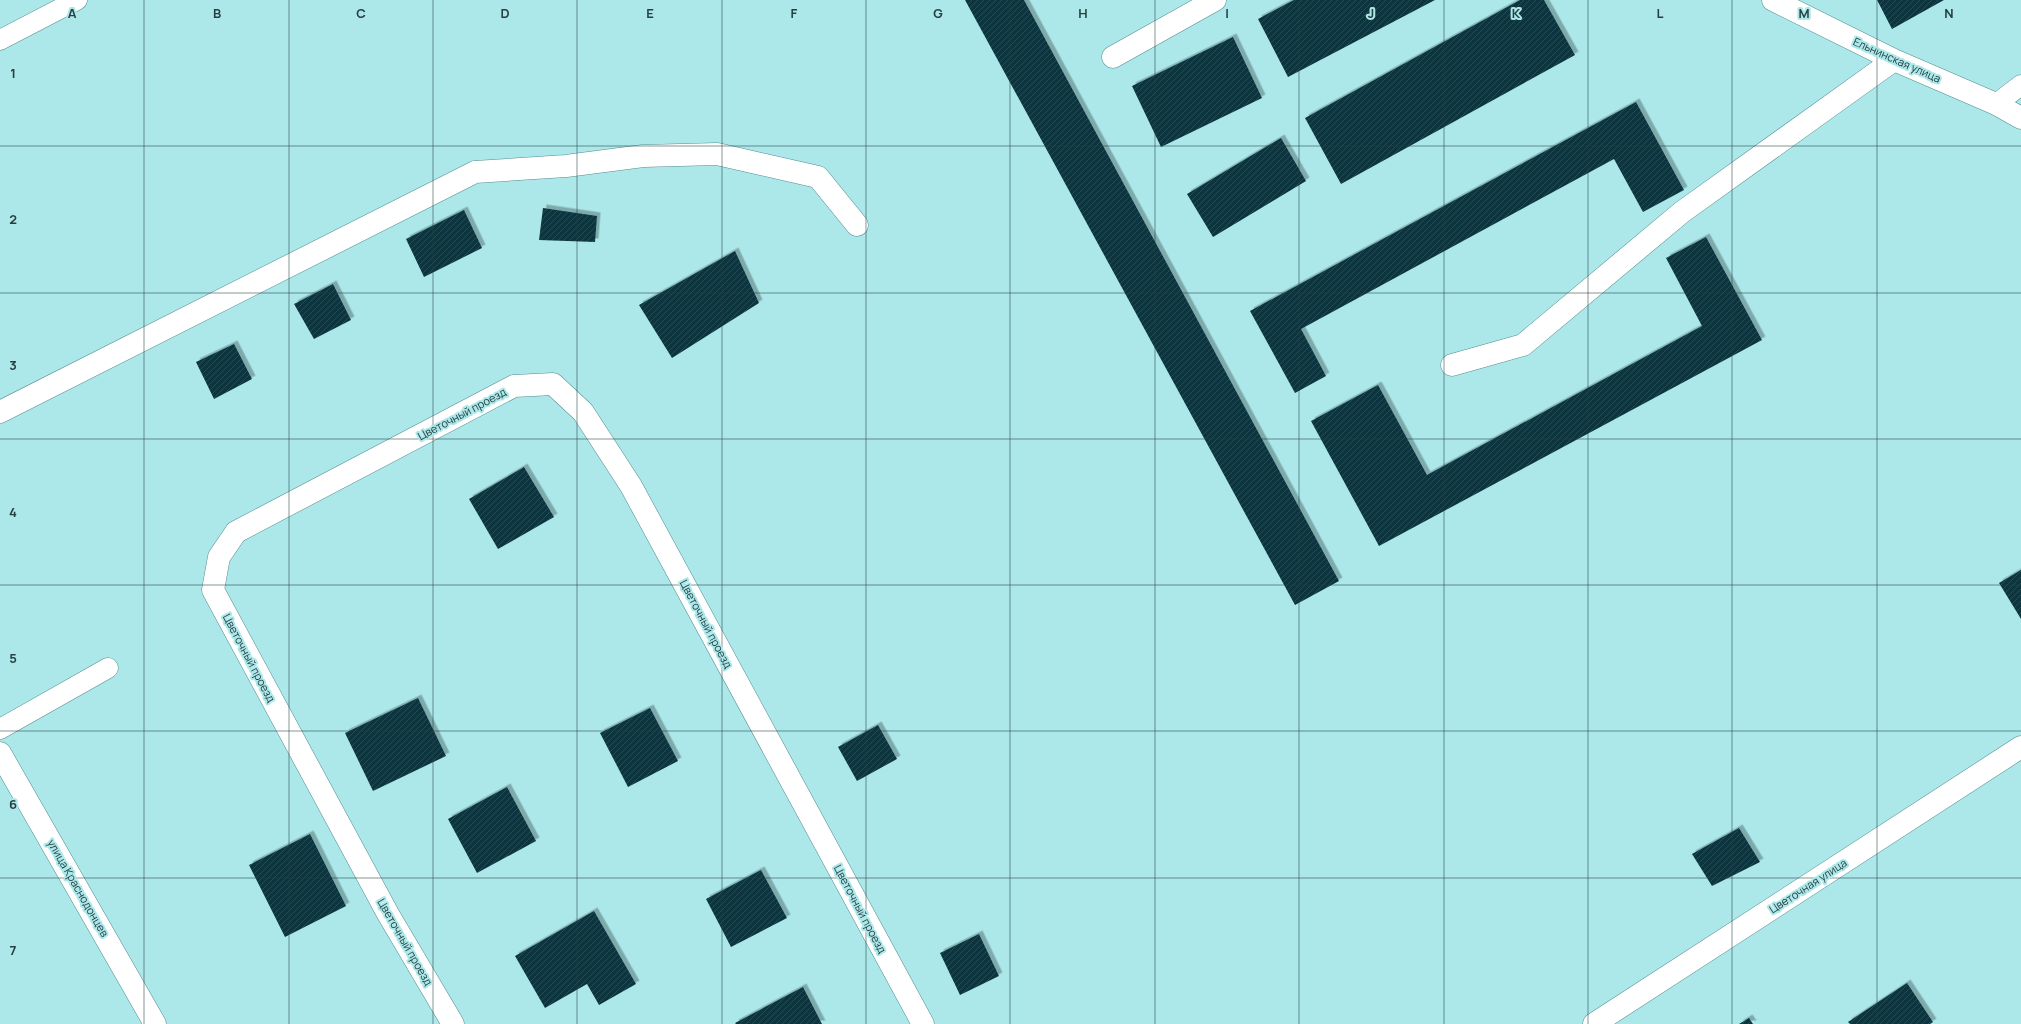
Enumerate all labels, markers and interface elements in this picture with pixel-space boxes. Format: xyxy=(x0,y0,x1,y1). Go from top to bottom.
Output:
text: A xyxy=(68,4,77,22)
text: B xyxy=(213,4,221,22)
text: C xyxy=(356,4,366,22)
text: D xyxy=(500,4,510,22)
text: E xyxy=(646,4,654,22)
text: F xyxy=(791,4,798,22)
text: G xyxy=(933,4,943,22)
text: H xyxy=(1078,4,1088,22)
text: I xyxy=(1225,4,1229,22)
text: J xyxy=(1368,4,1374,22)
text: K xyxy=(1512,4,1521,22)
text: L xyxy=(1657,4,1664,22)
text: M xyxy=(1798,4,1810,22)
text: N xyxy=(1944,4,1954,22)
street label: Ельнинская улица xyxy=(1851,33,1943,86)
text: 1 xyxy=(10,64,16,82)
text: 2 xyxy=(9,210,17,228)
text: 3 xyxy=(9,356,17,374)
street label: Цветочный проезд xyxy=(415,384,509,443)
text: 4 xyxy=(9,503,17,521)
street label: Цветочный проезд xyxy=(677,577,736,671)
street label: Цветочный проезд xyxy=(220,611,279,705)
text: 5 xyxy=(9,649,17,667)
text: 6 xyxy=(9,795,17,813)
street label: улица Краснодонцев xyxy=(44,836,113,939)
street label: Цветочная улица xyxy=(1766,855,1850,916)
street label: Цветочный проезд xyxy=(831,862,890,956)
street label: Цветочный проезд xyxy=(374,896,437,988)
text: 7 xyxy=(10,941,17,959)

